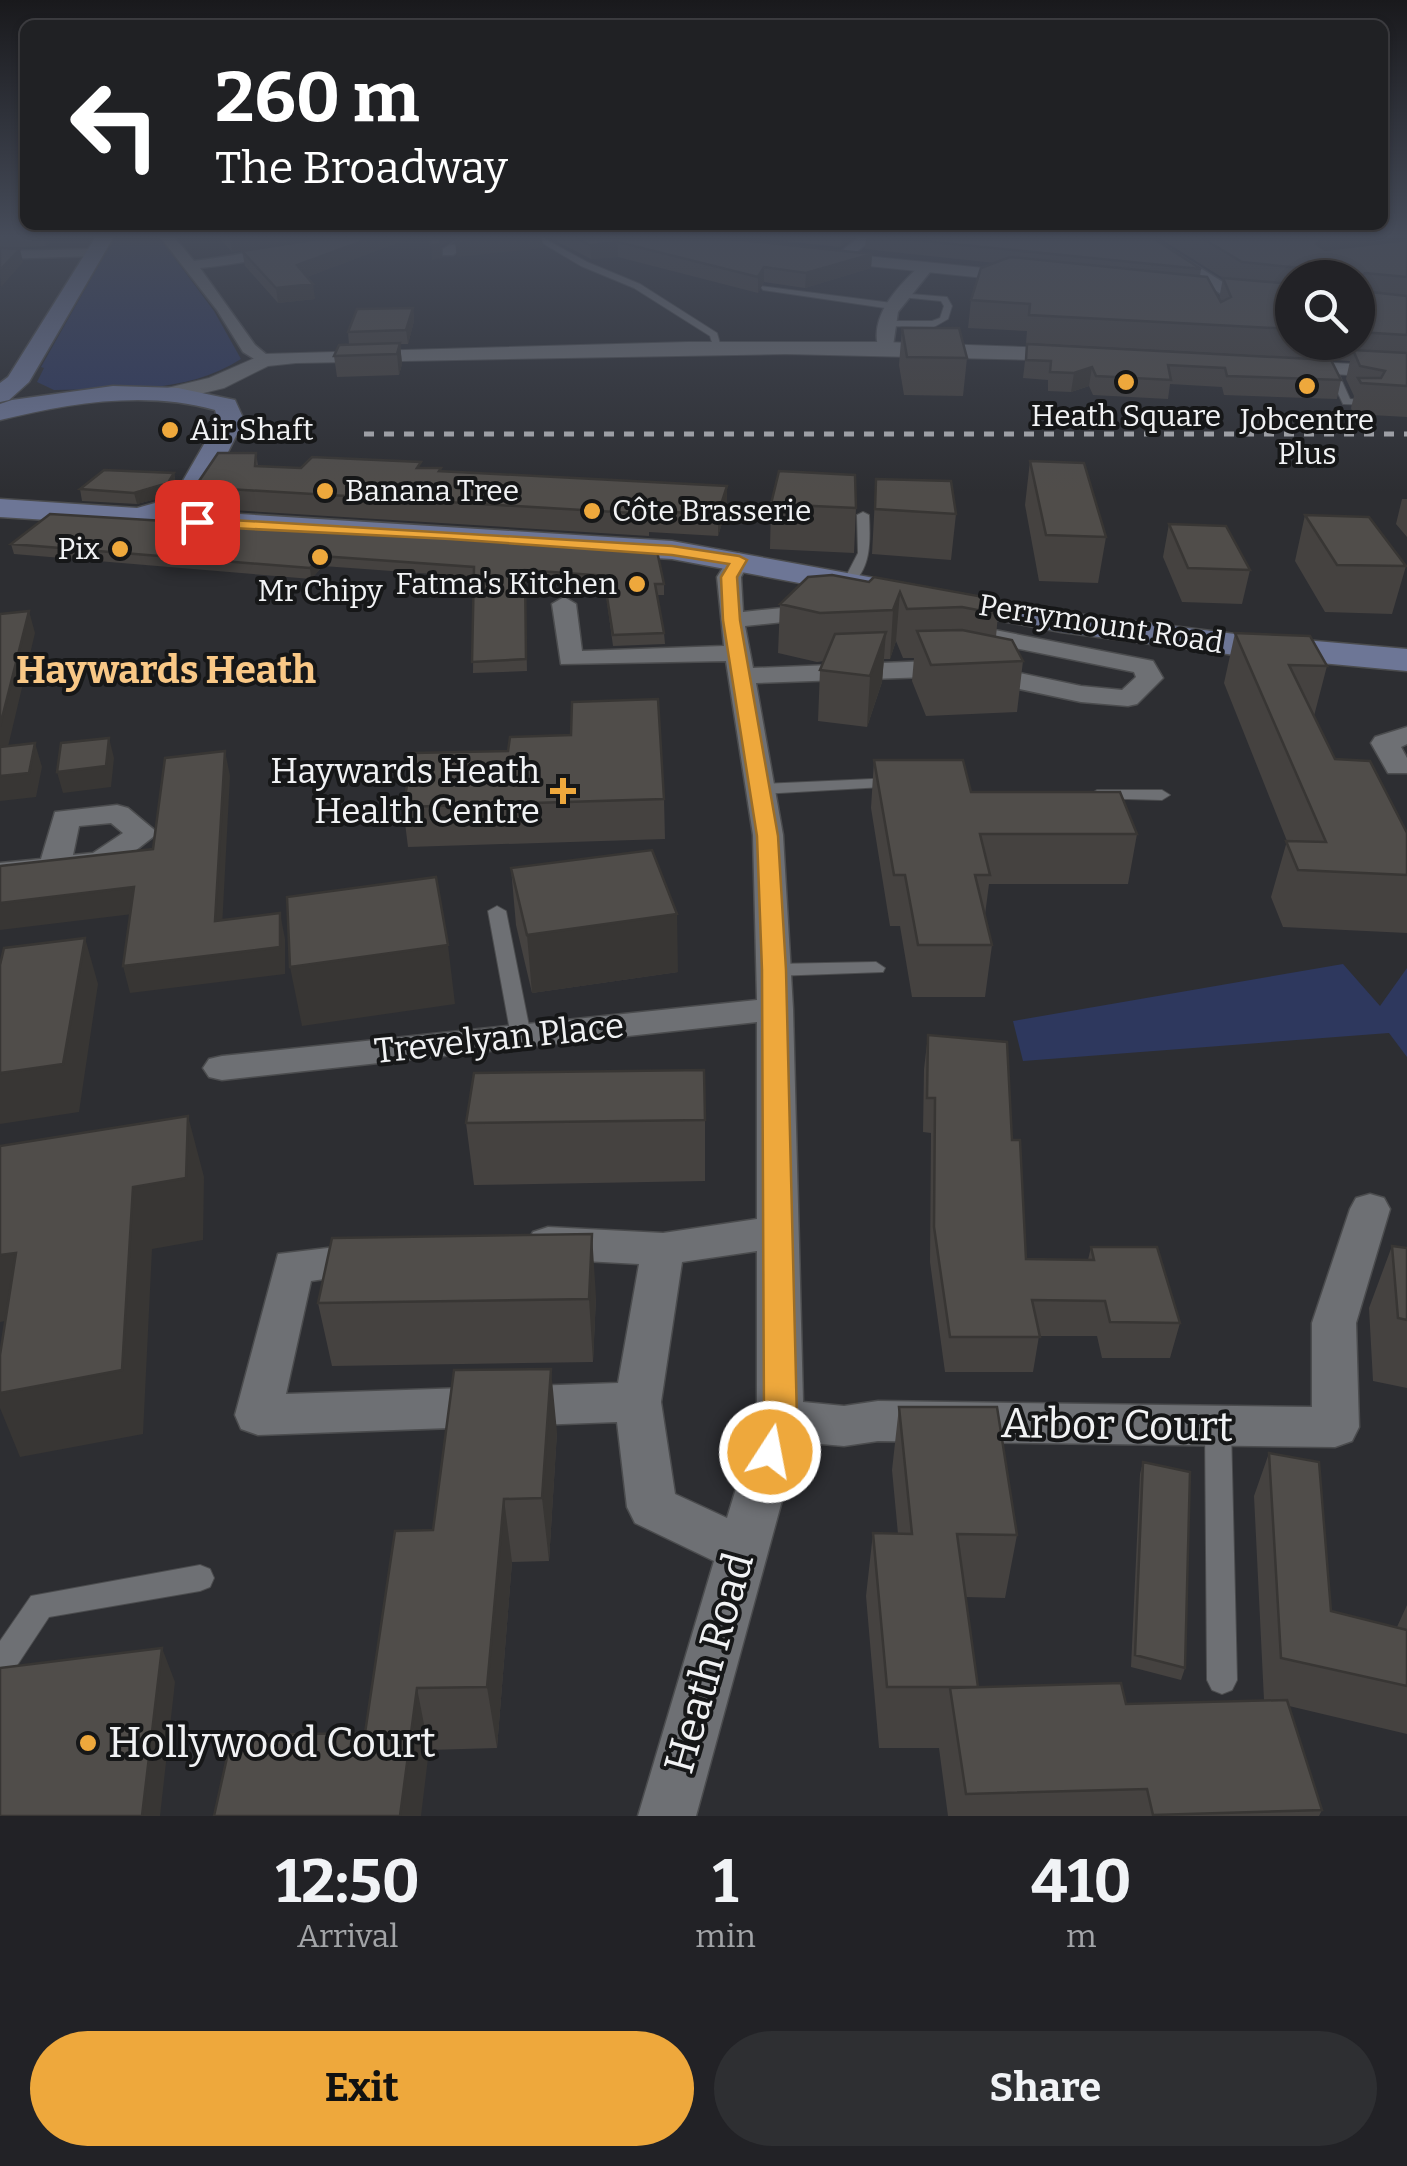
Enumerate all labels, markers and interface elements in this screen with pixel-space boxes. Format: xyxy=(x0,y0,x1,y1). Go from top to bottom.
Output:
text: 260 m xyxy=(215,56,420,140)
icon: left xyxy=(50,60,180,190)
text: The Broadway xyxy=(215,141,508,195)
map controls xyxy=(1275,260,1375,360)
button: search xyxy=(1275,260,1375,360)
marker: Heath Square xyxy=(1115,371,1137,393)
marker: Jobcentre Plus xyxy=(1296,375,1318,397)
place label: Heath Square xyxy=(1031,398,1221,434)
place label: Jobcentre Plus xyxy=(1239,402,1374,472)
place label: Air Shaft xyxy=(190,412,314,448)
marker: Air Shaft xyxy=(159,419,181,441)
place label: Banana Tree xyxy=(345,473,519,509)
pin xyxy=(155,480,240,565)
marker: Banana Tree xyxy=(314,480,336,502)
place label: Côte Brasserie xyxy=(612,493,811,529)
icon: arrive xyxy=(170,495,225,550)
marker: Côte Brasserie xyxy=(581,500,603,522)
place label: Pix xyxy=(57,531,100,567)
marker: Pix xyxy=(109,538,131,560)
marker: Mr Chipy xyxy=(309,546,331,568)
place label: Fatma's Kitchen xyxy=(395,566,617,602)
place label: Mr Chipy xyxy=(257,573,383,609)
marker: Fatma's Kitchen xyxy=(626,573,648,595)
street label: Perrymount Road xyxy=(976,587,1226,661)
district label: Haywards Heath xyxy=(16,647,316,693)
place label: Haywards Heath Health Centre xyxy=(270,750,540,832)
marker: Haywards Heath Health Centre xyxy=(550,778,576,804)
street label: Trevelyan Place xyxy=(372,1004,626,1072)
street label: Arbor Court xyxy=(1001,1398,1233,1452)
position arrow xyxy=(718,1400,822,1504)
street label: Heath Road xyxy=(654,1547,764,1779)
place label: Hollywood Court xyxy=(108,1718,436,1768)
marker: Hollywood Court xyxy=(77,1732,99,1754)
text: 12:50 xyxy=(275,1846,420,1918)
text: 1 xyxy=(713,1846,738,1918)
text: 410 xyxy=(1031,1846,1132,1918)
text: Arrival xyxy=(297,1917,398,1955)
text: min xyxy=(695,1917,756,1955)
text: m xyxy=(1066,1917,1097,1955)
button: Exit xyxy=(30,2031,694,2146)
button: Share xyxy=(714,2031,1377,2146)

